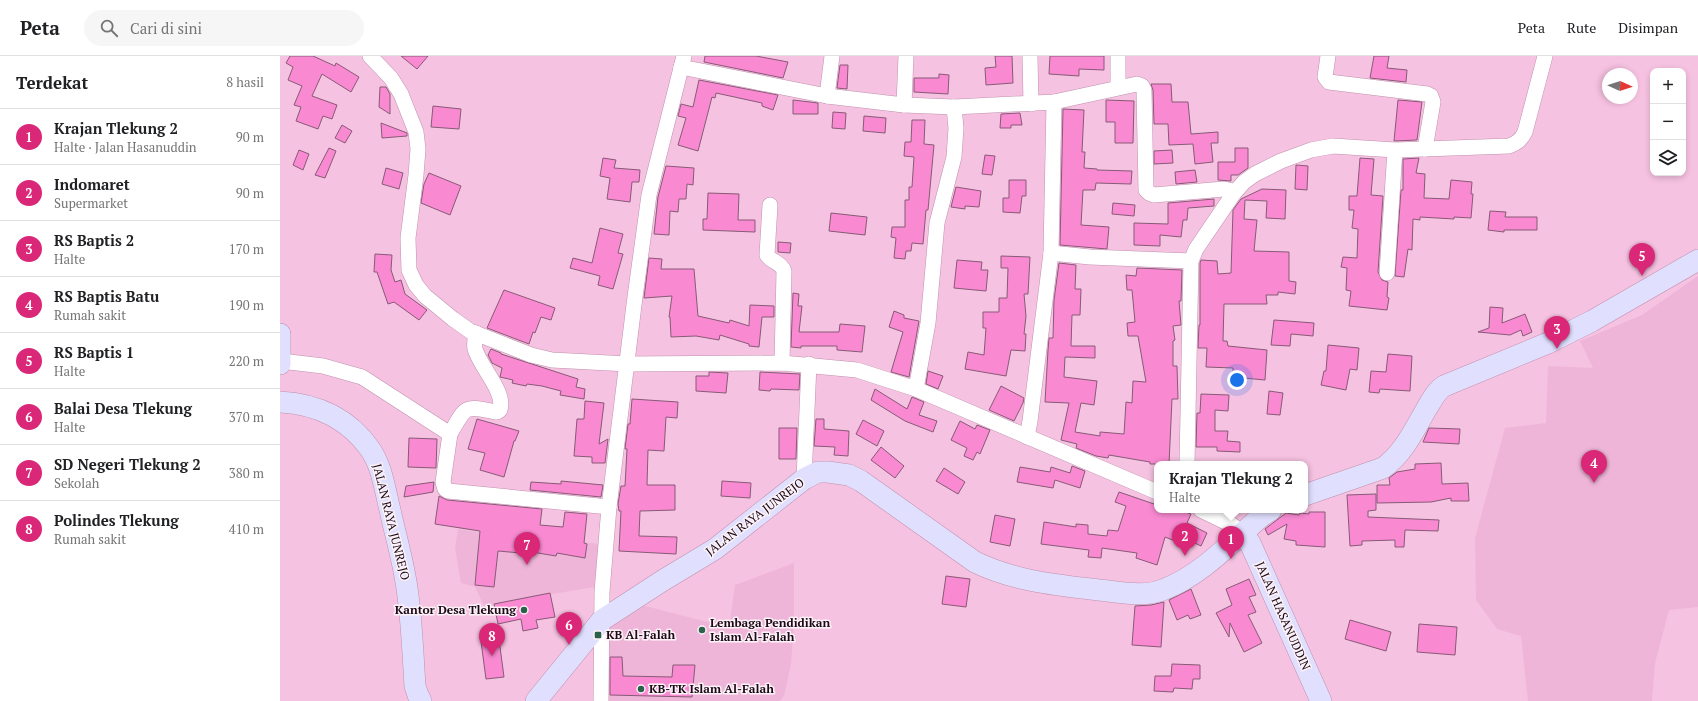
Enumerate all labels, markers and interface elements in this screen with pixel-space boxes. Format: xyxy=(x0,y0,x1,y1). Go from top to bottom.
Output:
search box xyxy=(84,10,364,46)
text: Peta xyxy=(20,15,60,40)
icon: search xyxy=(98,17,120,39)
text: Cari di sini xyxy=(130,18,202,38)
text: Peta xyxy=(1518,18,1545,37)
text: Rute xyxy=(1567,18,1596,37)
text: Disimpan xyxy=(1618,18,1678,37)
north arrow xyxy=(1602,68,1638,104)
map controls xyxy=(1650,68,1686,176)
button: + xyxy=(1650,68,1686,104)
text: Terdekat xyxy=(16,71,88,94)
text: 8 hasil xyxy=(226,73,264,91)
button: − xyxy=(1650,104,1686,140)
text: Krajan Tlekung 2 xyxy=(54,118,178,138)
text: 1 xyxy=(25,128,33,146)
text: 90 m xyxy=(236,128,264,146)
text: Halte · Jalan Hasanuddin xyxy=(54,138,197,156)
button: layers xyxy=(1650,140,1686,176)
text: Indomaret xyxy=(54,174,130,194)
text: 2 xyxy=(25,184,33,202)
text: 90 m xyxy=(236,184,264,202)
text: Supermarket xyxy=(54,194,128,212)
text: RS Baptis 2 xyxy=(54,230,134,250)
text: 3 xyxy=(25,240,33,258)
text: 170 m xyxy=(229,240,264,258)
pin: 5 xyxy=(1629,243,1655,276)
text: Halte xyxy=(54,250,85,268)
text: RS Baptis Batu xyxy=(54,286,159,306)
text: 4 xyxy=(25,296,33,314)
text: 190 m xyxy=(229,296,264,314)
text: Rumah sakit xyxy=(54,306,126,324)
pin: 3 xyxy=(1544,316,1570,349)
text: RS Baptis 1 xyxy=(54,342,134,362)
text: 5 xyxy=(25,352,33,370)
text: 220 m xyxy=(229,352,264,370)
text: Halte xyxy=(54,362,85,380)
your location xyxy=(1227,370,1247,390)
text: Balai Desa Tlekung xyxy=(54,398,192,418)
text: 6 xyxy=(25,408,33,426)
text: 370 m xyxy=(229,408,264,426)
text: Halte xyxy=(54,418,85,436)
pin: 4 xyxy=(1581,450,1607,483)
text: SD Negeri Tlekung 2 xyxy=(54,454,201,474)
popup xyxy=(1154,461,1308,513)
street label: JALAN RAYA JUNREJO xyxy=(370,462,413,582)
text: 7 xyxy=(25,464,33,482)
text: 380 m xyxy=(229,464,264,482)
text: Krajan Tlekung 2 xyxy=(1169,468,1293,488)
text: Sekolah xyxy=(54,474,99,492)
street label: JALAN RAYA JUNREJO xyxy=(702,475,807,559)
text: Halte xyxy=(1169,488,1200,506)
text: Polindes Tlekung xyxy=(54,510,179,530)
text: 8 xyxy=(25,520,33,538)
text: 410 m xyxy=(229,520,264,538)
pin: 2 xyxy=(1172,523,1198,556)
pin: 1 xyxy=(1218,526,1244,559)
text: Rumah sakit xyxy=(54,530,126,548)
pin: 7 xyxy=(514,532,540,565)
street label: JALAN HASANUDDIN xyxy=(1253,559,1314,673)
place label: Kantor Desa Tlekung xyxy=(395,602,516,617)
marker: Kantor Desa Tlekung xyxy=(519,605,529,615)
pin: 6 xyxy=(556,612,582,645)
place label: Lembaga Pendidikan Islam Al-Falah xyxy=(710,615,830,644)
pin: 8 xyxy=(479,623,505,656)
marker: Lembaga Pendidikan Islam Al-Falah xyxy=(697,625,707,635)
place label: KB Al-Falah xyxy=(606,627,675,642)
marker: KB Al-Falah xyxy=(593,630,603,640)
place label: KB-TK Islam Al-Falah xyxy=(649,681,774,696)
marker: KB-TK Islam Al-Falah xyxy=(636,684,646,694)

